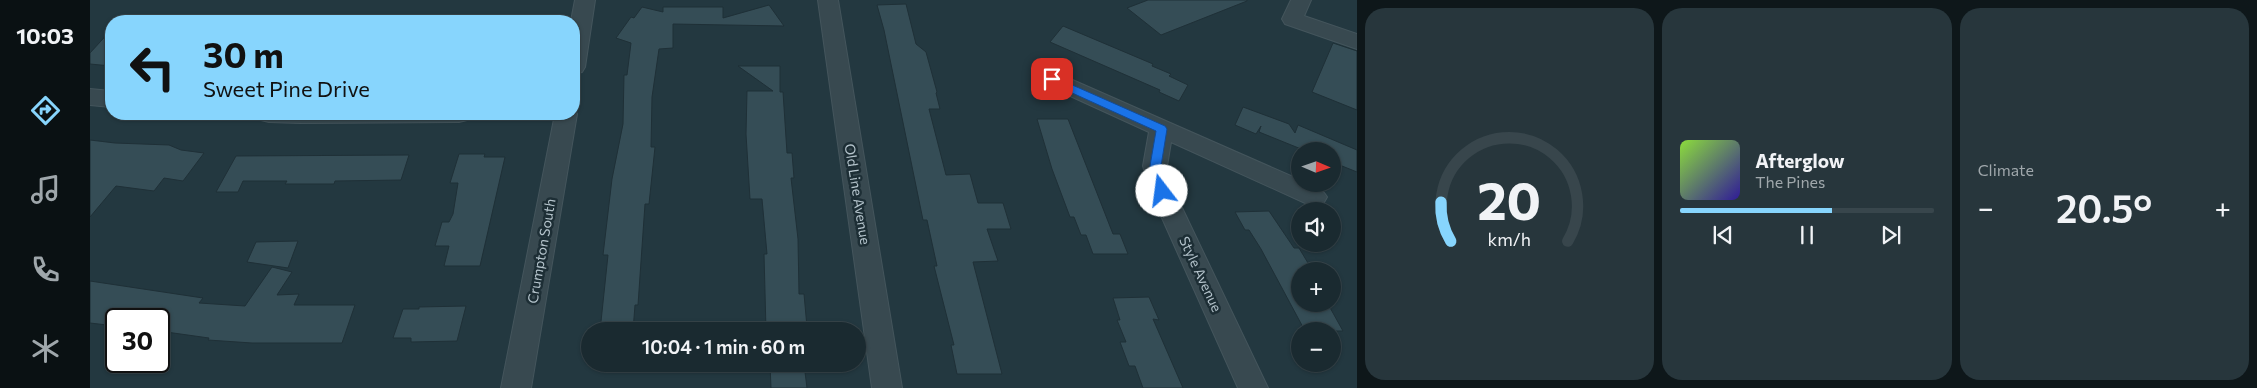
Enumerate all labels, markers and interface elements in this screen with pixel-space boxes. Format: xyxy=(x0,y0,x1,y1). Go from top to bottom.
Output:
text: 10:03 xyxy=(16,22,74,49)
text: 30 m xyxy=(203,32,284,75)
icon: left xyxy=(120,35,185,100)
pin xyxy=(1031,58,1073,100)
icon: arrive xyxy=(1038,65,1066,93)
text: Sweet Pine Drive xyxy=(203,75,370,102)
icon: directions xyxy=(28,93,63,128)
street label: Old Line Avenue xyxy=(842,142,874,246)
north arrow xyxy=(1291,142,1341,192)
map controls xyxy=(1291,142,1341,372)
text: Afterglow xyxy=(1755,149,1845,172)
text: Climate xyxy=(1978,160,2034,179)
position arrow xyxy=(1135,164,1187,216)
text: 20 xyxy=(1478,167,1542,231)
icon: music xyxy=(28,172,63,207)
text: The Pines xyxy=(1755,172,1825,191)
text: 20.5° xyxy=(2056,184,2152,231)
text: − xyxy=(1978,190,1994,224)
text: + xyxy=(2215,190,2231,224)
street label: Crumpton South xyxy=(523,197,559,305)
button: sound xyxy=(1291,202,1341,252)
icon: previous xyxy=(1709,221,1737,249)
icon: pause xyxy=(1793,221,1821,249)
icon: next xyxy=(1877,221,1905,249)
text: km/h xyxy=(1488,228,1531,250)
street label: Style Avenue xyxy=(1176,234,1226,314)
icon: phone xyxy=(28,252,63,287)
button: + xyxy=(1291,262,1341,312)
speed limit sign: 30 xyxy=(105,308,170,373)
button: − xyxy=(1291,322,1341,372)
icon: climate xyxy=(28,331,63,366)
text: 10:04 · 1 min · 60 m xyxy=(642,335,805,358)

